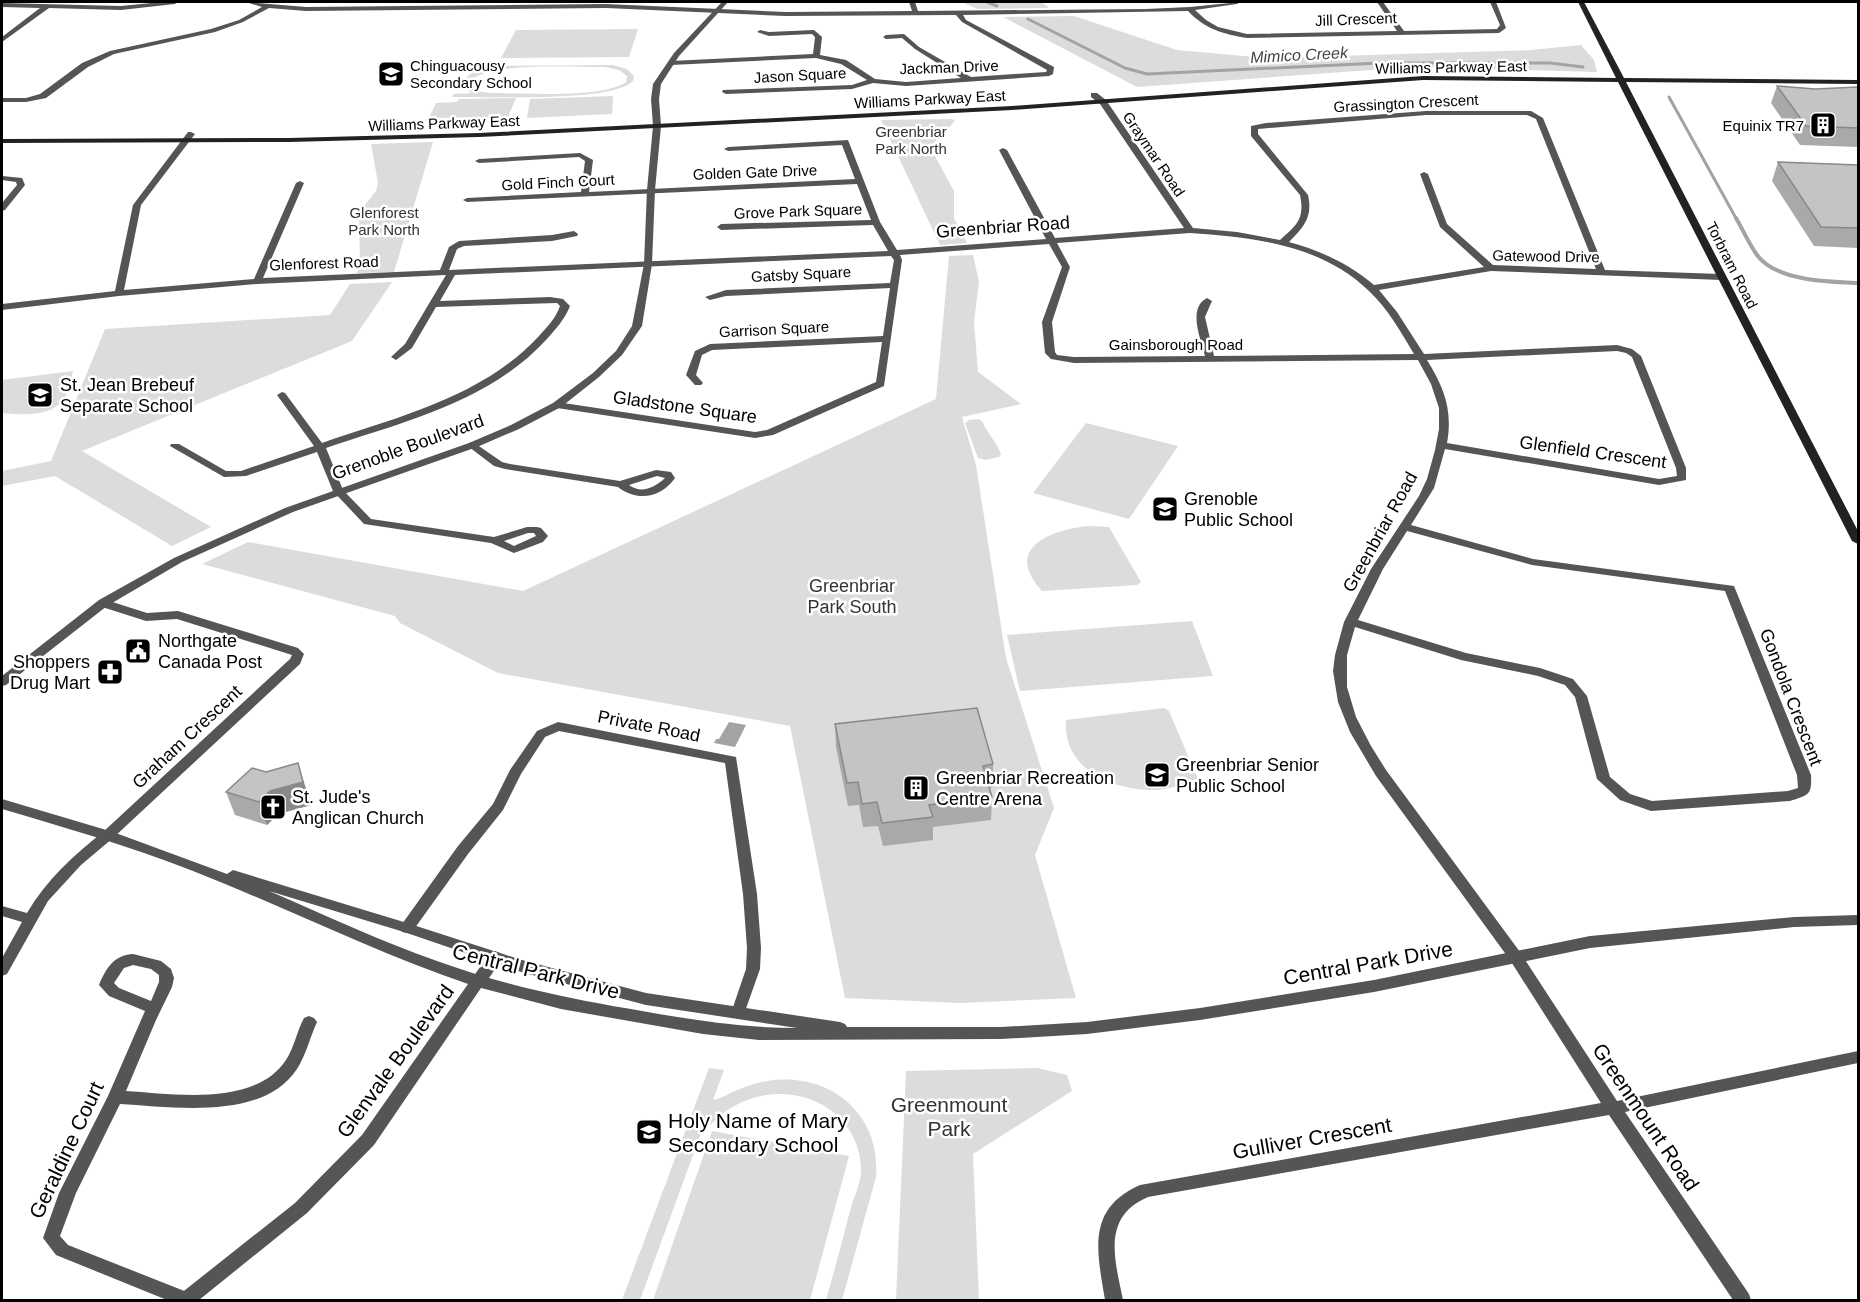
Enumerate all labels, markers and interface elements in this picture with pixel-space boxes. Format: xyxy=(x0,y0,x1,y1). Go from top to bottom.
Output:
street label: Jill Crescent xyxy=(1315,9,1398,29)
water label: Mimico Creek xyxy=(1250,44,1349,66)
place label: Chinguacousy Secondary School xyxy=(410,57,532,91)
street label: Jackman Drive xyxy=(899,57,999,77)
street label: Williams Parkway East xyxy=(1375,57,1528,77)
school or university icon: Chinguacousy Secondary School xyxy=(376,59,406,89)
street label: Jason Square xyxy=(753,64,847,86)
street label: Williams Parkway East xyxy=(854,86,1007,111)
street label: Grassington Crescent xyxy=(1333,91,1480,115)
street label: Graymar Road xyxy=(1119,108,1189,200)
building icon: Equinix TR7 xyxy=(1808,110,1838,140)
street label: Williams Parkway East xyxy=(368,112,521,134)
place label: Equinix TR7 xyxy=(1723,117,1804,134)
park label: Greenbriar Park North xyxy=(875,123,947,157)
street label: Golden Gate Drive xyxy=(693,161,817,183)
street label: Gold Finch Court xyxy=(501,171,616,193)
street label: Grove Park Square xyxy=(734,200,862,222)
park label: Glenforest Park North xyxy=(348,204,420,238)
street label: Greenbriar Road xyxy=(935,212,1071,242)
street label: Torbram Road xyxy=(1703,219,1761,311)
street label: Gatewood Drive xyxy=(1492,247,1600,265)
street label: Glenforest Road xyxy=(269,253,379,273)
street label: Gatsby Square xyxy=(751,263,851,285)
street label: Garrison Square xyxy=(719,318,829,340)
street label: Gainsborough Road xyxy=(1109,336,1243,353)
place label: St. Jean Brebeuf Separate School xyxy=(60,375,195,416)
school or university icon: St. Jean Brebeuf Separate School xyxy=(25,380,55,410)
street label: Gladstone Square xyxy=(612,387,758,427)
street label: Grenoble Boulevard xyxy=(329,410,487,484)
street label: Glenfield Crescent xyxy=(1518,432,1668,472)
street label: Greenbriar Road xyxy=(1339,469,1421,595)
place label: Grenoble Public School xyxy=(1184,489,1293,530)
school or university icon: Grenoble Public School xyxy=(1150,494,1180,524)
park label: Greenbriar Park South xyxy=(807,576,897,617)
street label: Gondola Crescent xyxy=(1756,626,1826,768)
place label: Northgate Canada Post xyxy=(158,631,262,672)
public building icon: Northgate Canada Post xyxy=(123,636,153,666)
place label: Shoppers Drug Mart xyxy=(10,652,90,693)
pharmacy icon: Shoppers Drug Mart xyxy=(95,657,125,687)
street label: Graham Crescent xyxy=(128,681,246,793)
street label: Private Road xyxy=(596,706,702,746)
place label: Greenbriar Senior Public School xyxy=(1176,755,1319,796)
school or university icon: Greenbriar Senior Public School xyxy=(1142,760,1172,790)
place label: Greenbriar Recreation Centre Arena xyxy=(936,768,1114,809)
building icon: Greenbriar Recreation Centre Arena xyxy=(901,773,931,803)
place label: St. Jude's Anglican Church xyxy=(292,787,424,828)
church icon: St. Jude's Anglican Church xyxy=(258,792,288,822)
street label: Central Park Drive xyxy=(1282,937,1454,989)
street label: Central Park Drive xyxy=(450,939,622,1003)
street label: Glenvale Boulevard xyxy=(332,980,458,1142)
street label: Greenmount Road xyxy=(1588,1039,1704,1195)
street label: Geraldine Court xyxy=(24,1078,108,1222)
park label: Greenmount Park xyxy=(891,1093,1008,1140)
place label: Holy Name of Mary Secondary School xyxy=(668,1109,848,1156)
street label: Gulliver Crescent xyxy=(1231,1113,1393,1163)
school or university icon: Holy Name of Mary Secondary School xyxy=(634,1117,664,1147)

